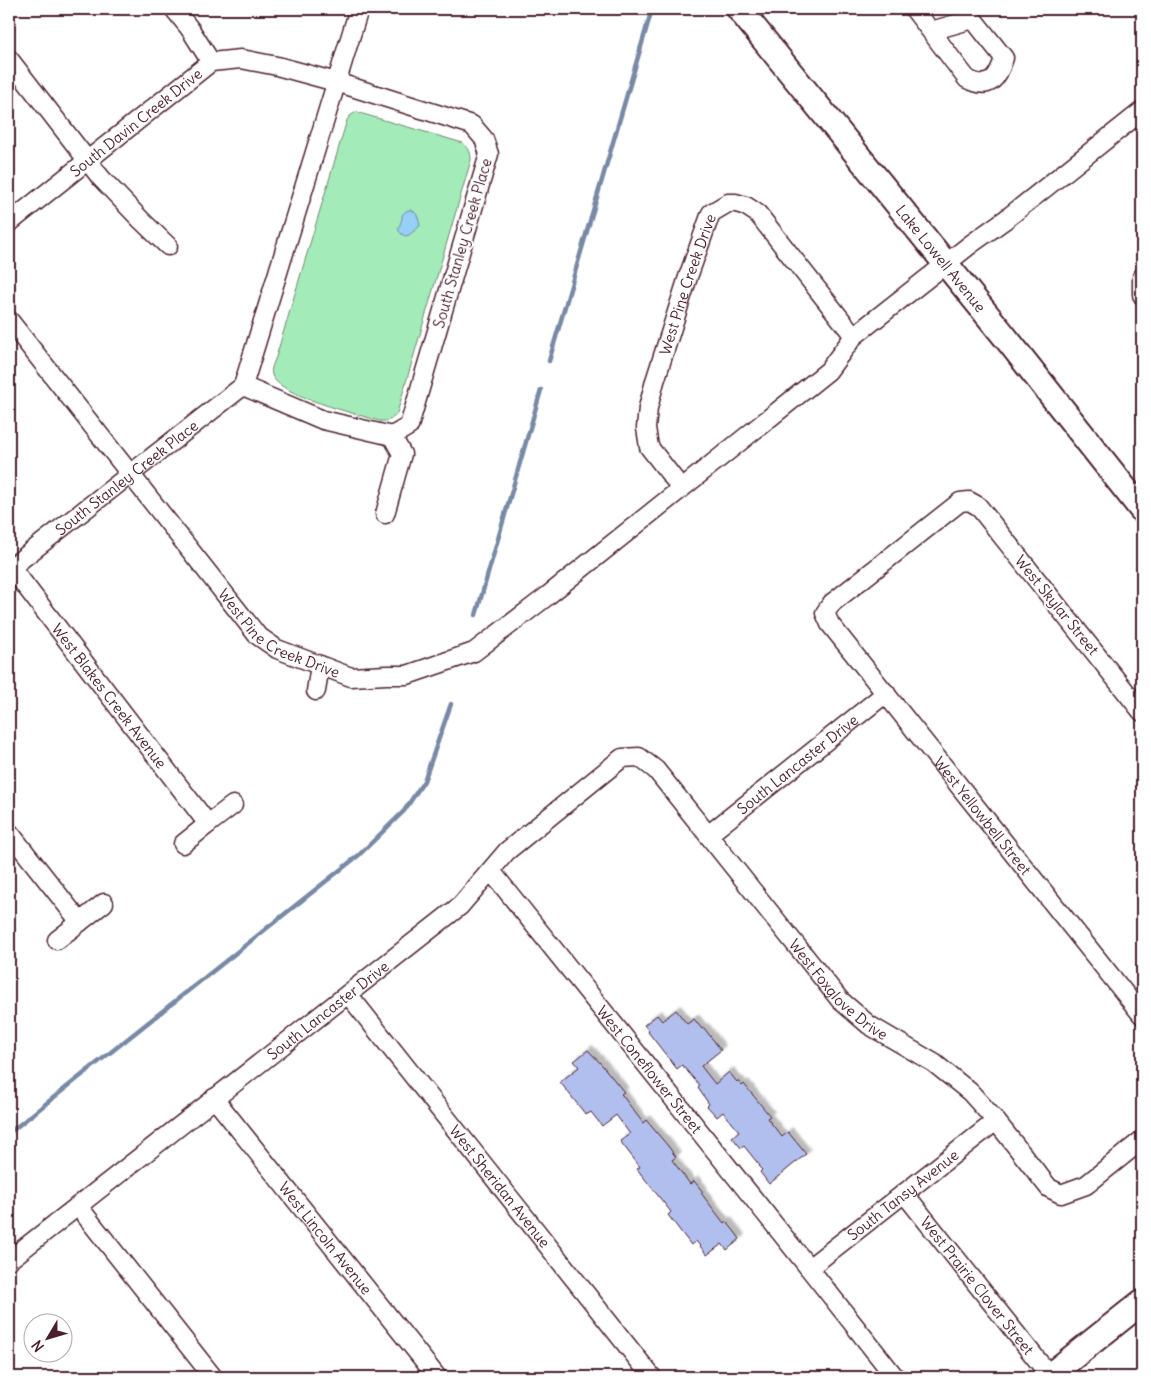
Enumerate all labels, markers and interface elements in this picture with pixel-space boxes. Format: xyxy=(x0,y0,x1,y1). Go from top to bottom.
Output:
street label: South Davin Creek Drive xyxy=(66,64,205,180)
street label: South Stanley Creek Place xyxy=(429,156,495,330)
street label: Lake Lowell Avenue xyxy=(892,201,990,316)
street label: West Pine Creek Drive xyxy=(654,211,719,357)
street label: South Stanley Creek Place xyxy=(51,415,202,539)
street label: West Skylar Street xyxy=(1011,551,1103,659)
street label: West Pine Creek Drive xyxy=(214,584,343,681)
street label: West Blakes Creek Avenue xyxy=(48,619,171,772)
street label: South Lancaster Drive xyxy=(733,710,861,818)
street label: West Yellowbell Street xyxy=(930,753,1036,878)
street label: West Foxglove Drive xyxy=(785,935,891,1044)
street label: South Lancaster Drive xyxy=(263,956,392,1064)
street label: West Coneflower Street xyxy=(593,1002,707,1137)
street label: West Sheridan Avenue xyxy=(446,1121,555,1251)
street label: South Tansy Avenue xyxy=(843,1145,962,1244)
street label: West Lincoln Avenue xyxy=(275,1178,377,1298)
street label: West Prairie Clover Street xyxy=(917,1212,1039,1358)
north arrow xyxy=(22,1314,72,1364)
text: N xyxy=(28,1337,48,1355)

